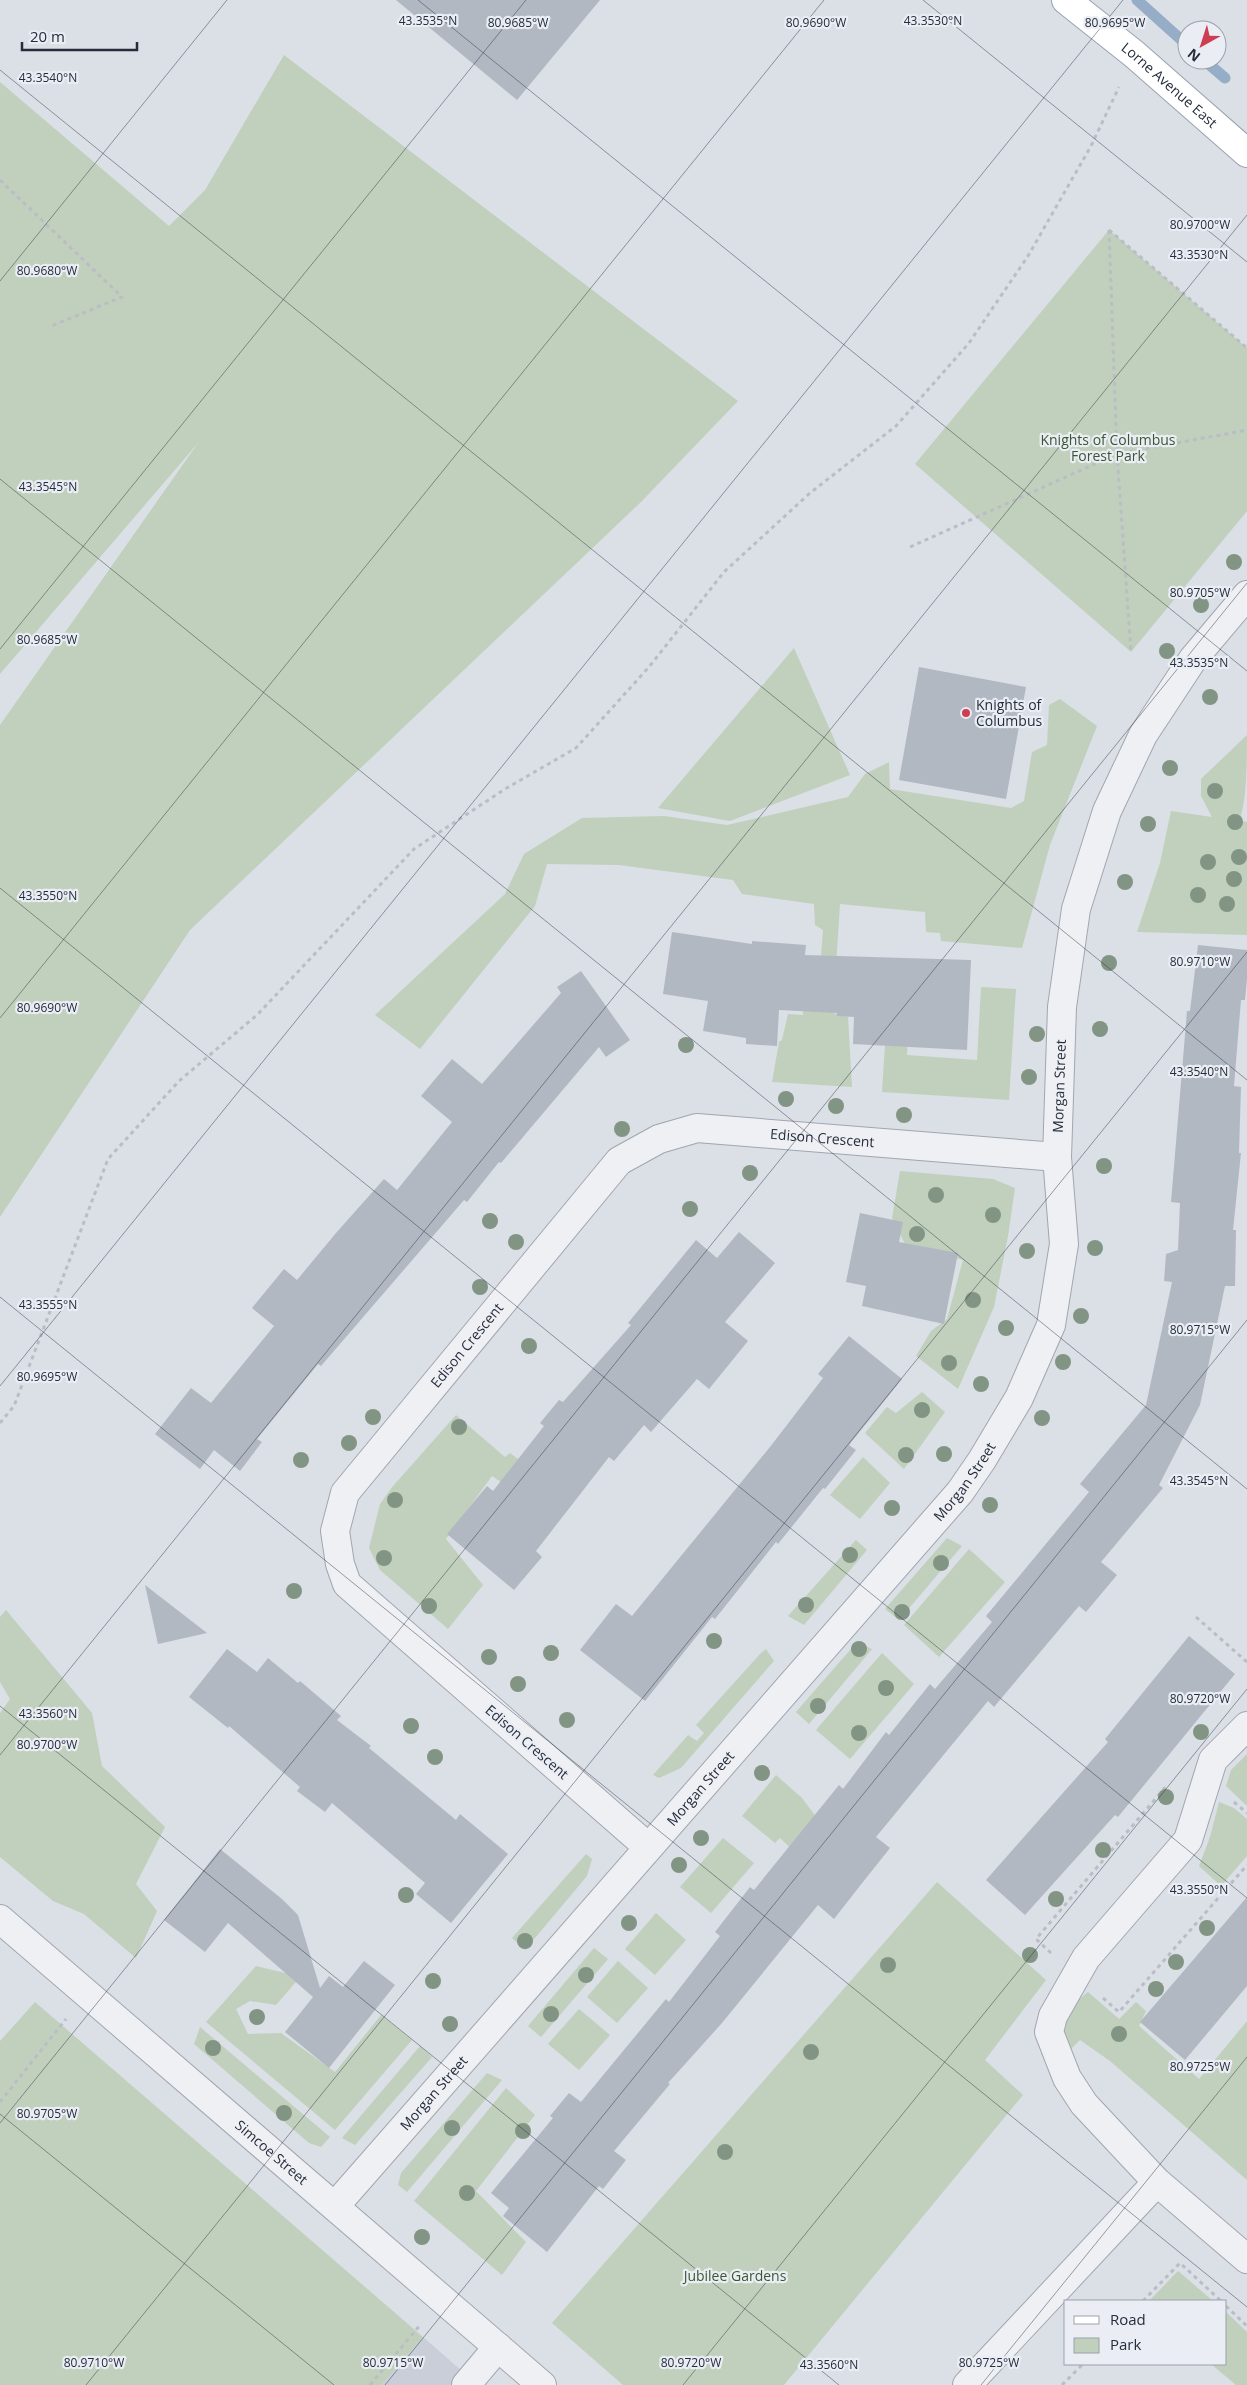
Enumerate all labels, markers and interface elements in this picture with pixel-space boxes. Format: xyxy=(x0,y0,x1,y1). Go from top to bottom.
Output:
text: 43.3535°N xyxy=(399,12,457,29)
text: 43.3530°N xyxy=(904,12,962,29)
text: 80.9685°W xyxy=(488,14,548,31)
text: 80.9690°W xyxy=(786,14,846,31)
text: 80.9695°W xyxy=(1085,14,1145,31)
scale bar xyxy=(22,20,138,52)
north arrow xyxy=(1177,20,1227,70)
text: 20 m xyxy=(30,26,65,46)
street label: Lorne Avenue East xyxy=(1118,38,1222,132)
text: N xyxy=(1183,45,1204,66)
text: 43.3540°N xyxy=(19,69,77,86)
text: 80.9700°W xyxy=(1170,216,1230,233)
text: 43.3530°N xyxy=(1170,246,1228,263)
text: 80.9680°W xyxy=(17,262,77,279)
park label: Knights of Columbus Forest Park xyxy=(1040,430,1176,465)
text: 43.3545°N xyxy=(19,478,77,495)
text: 80.9705°W xyxy=(1170,584,1230,601)
text: 80.9685°W xyxy=(17,631,77,648)
text: 43.3535°N xyxy=(1170,654,1228,671)
place label: Knights of Columbus xyxy=(976,695,1043,730)
marker: Knights of Columbus xyxy=(960,707,972,719)
text: 43.3550°N xyxy=(19,887,77,904)
text: 80.9710°W xyxy=(1170,953,1230,970)
text: 80.9690°W xyxy=(17,999,77,1016)
street label: Morgan Street xyxy=(1048,1039,1070,1133)
text: 43.3540°N xyxy=(1170,1063,1228,1080)
street label: Edison Crescent xyxy=(770,1124,875,1151)
text: 43.3555°N xyxy=(19,1296,77,1313)
street label: Edison Crescent xyxy=(426,1299,507,1391)
text: 80.9715°W xyxy=(1170,1321,1230,1338)
text: 80.9695°W xyxy=(17,1368,77,1385)
street label: Morgan Street xyxy=(929,1439,999,1525)
text: 43.3545°N xyxy=(1170,1472,1228,1489)
text: 80.9720°W xyxy=(1170,1690,1230,1707)
street label: Edison Crescent xyxy=(482,1700,573,1783)
text: 43.3560°N xyxy=(19,1705,77,1722)
text: 80.9700°W xyxy=(17,1736,77,1753)
street label: Morgan Street xyxy=(662,1747,738,1830)
text: 43.3550°N xyxy=(1170,1881,1228,1898)
street label: Morgan Street xyxy=(395,2051,471,2134)
text: 80.9725°W xyxy=(1170,2058,1230,2075)
text: 80.9705°W xyxy=(17,2105,77,2122)
street label: Simcoe Street xyxy=(231,2115,312,2189)
park label: Jubilee Gardens xyxy=(682,2266,787,2285)
legend xyxy=(1064,2300,1227,2365)
text: Road xyxy=(1110,2309,1146,2329)
text: Park xyxy=(1110,2334,1141,2354)
text: 80.9710°W xyxy=(64,2354,124,2371)
text: 80.9715°W xyxy=(363,2354,423,2371)
text: 80.9720°W xyxy=(661,2354,721,2371)
text: 80.9725°W xyxy=(959,2354,1019,2371)
text: 43.3560°N xyxy=(800,2356,858,2373)

